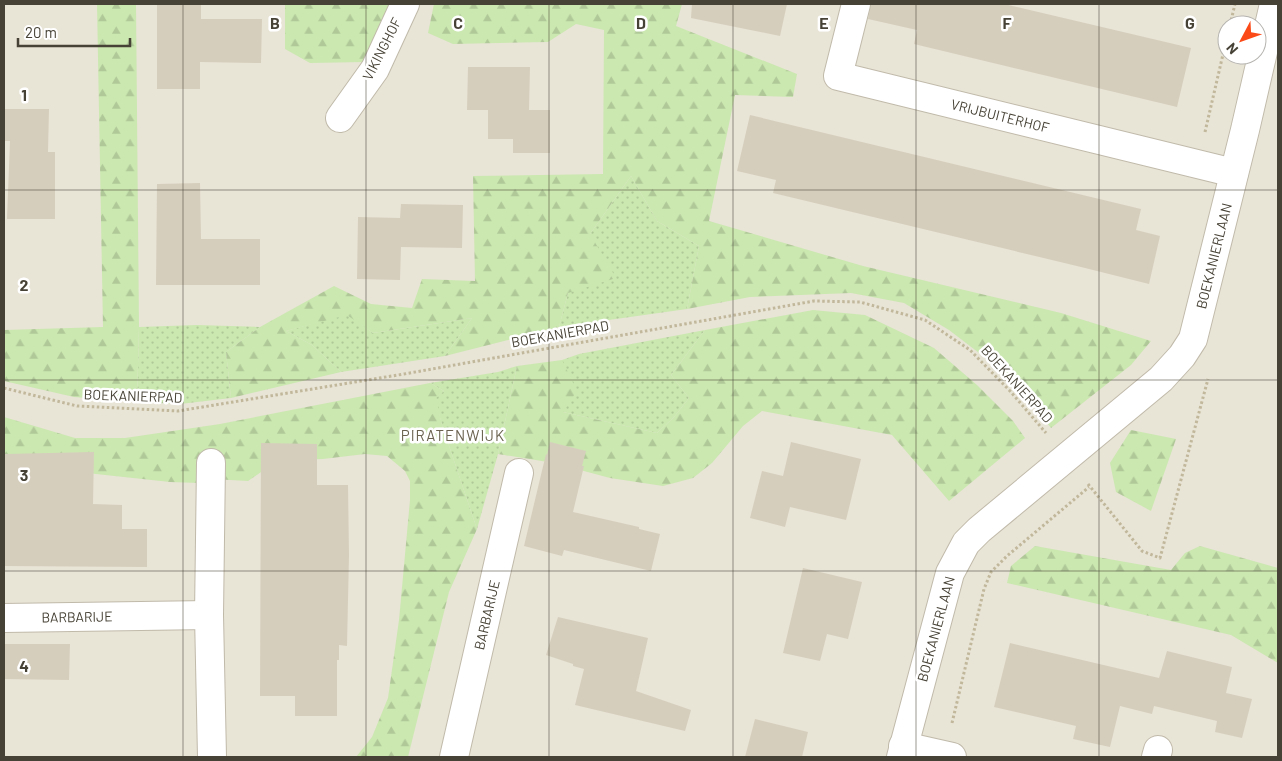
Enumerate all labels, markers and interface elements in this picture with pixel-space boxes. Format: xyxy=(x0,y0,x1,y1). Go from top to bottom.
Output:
text: B xyxy=(270,13,280,32)
text: C xyxy=(453,13,463,32)
text: D xyxy=(636,13,646,32)
text: E xyxy=(819,13,829,32)
text: F xyxy=(1003,13,1012,32)
text: G xyxy=(1185,13,1195,32)
scale bar xyxy=(18,15,130,47)
street label: VIKINGHOF xyxy=(359,15,405,83)
north arrow xyxy=(1217,15,1267,65)
text: 20 m xyxy=(25,23,57,41)
text: N xyxy=(1222,40,1241,58)
text: 1 xyxy=(21,85,27,104)
street label: VRIJBUITERHOF xyxy=(949,95,1051,136)
street label: BOEKANIERLAAN xyxy=(1192,201,1235,311)
text: 2 xyxy=(20,275,29,294)
street label: BOEKANIERPAD xyxy=(510,317,610,350)
street label: BOEKANIERPAD xyxy=(978,341,1057,426)
street label: BOEKANIERPAD xyxy=(83,385,183,406)
district label: PIRATENWIJK xyxy=(401,426,505,444)
text: 3 xyxy=(20,465,28,484)
street label: BOEKANIERLAAN xyxy=(913,574,958,683)
street label: BARBARIJE xyxy=(470,578,503,651)
street label: BARBARIJE xyxy=(41,607,113,626)
text: 4 xyxy=(19,656,29,675)

